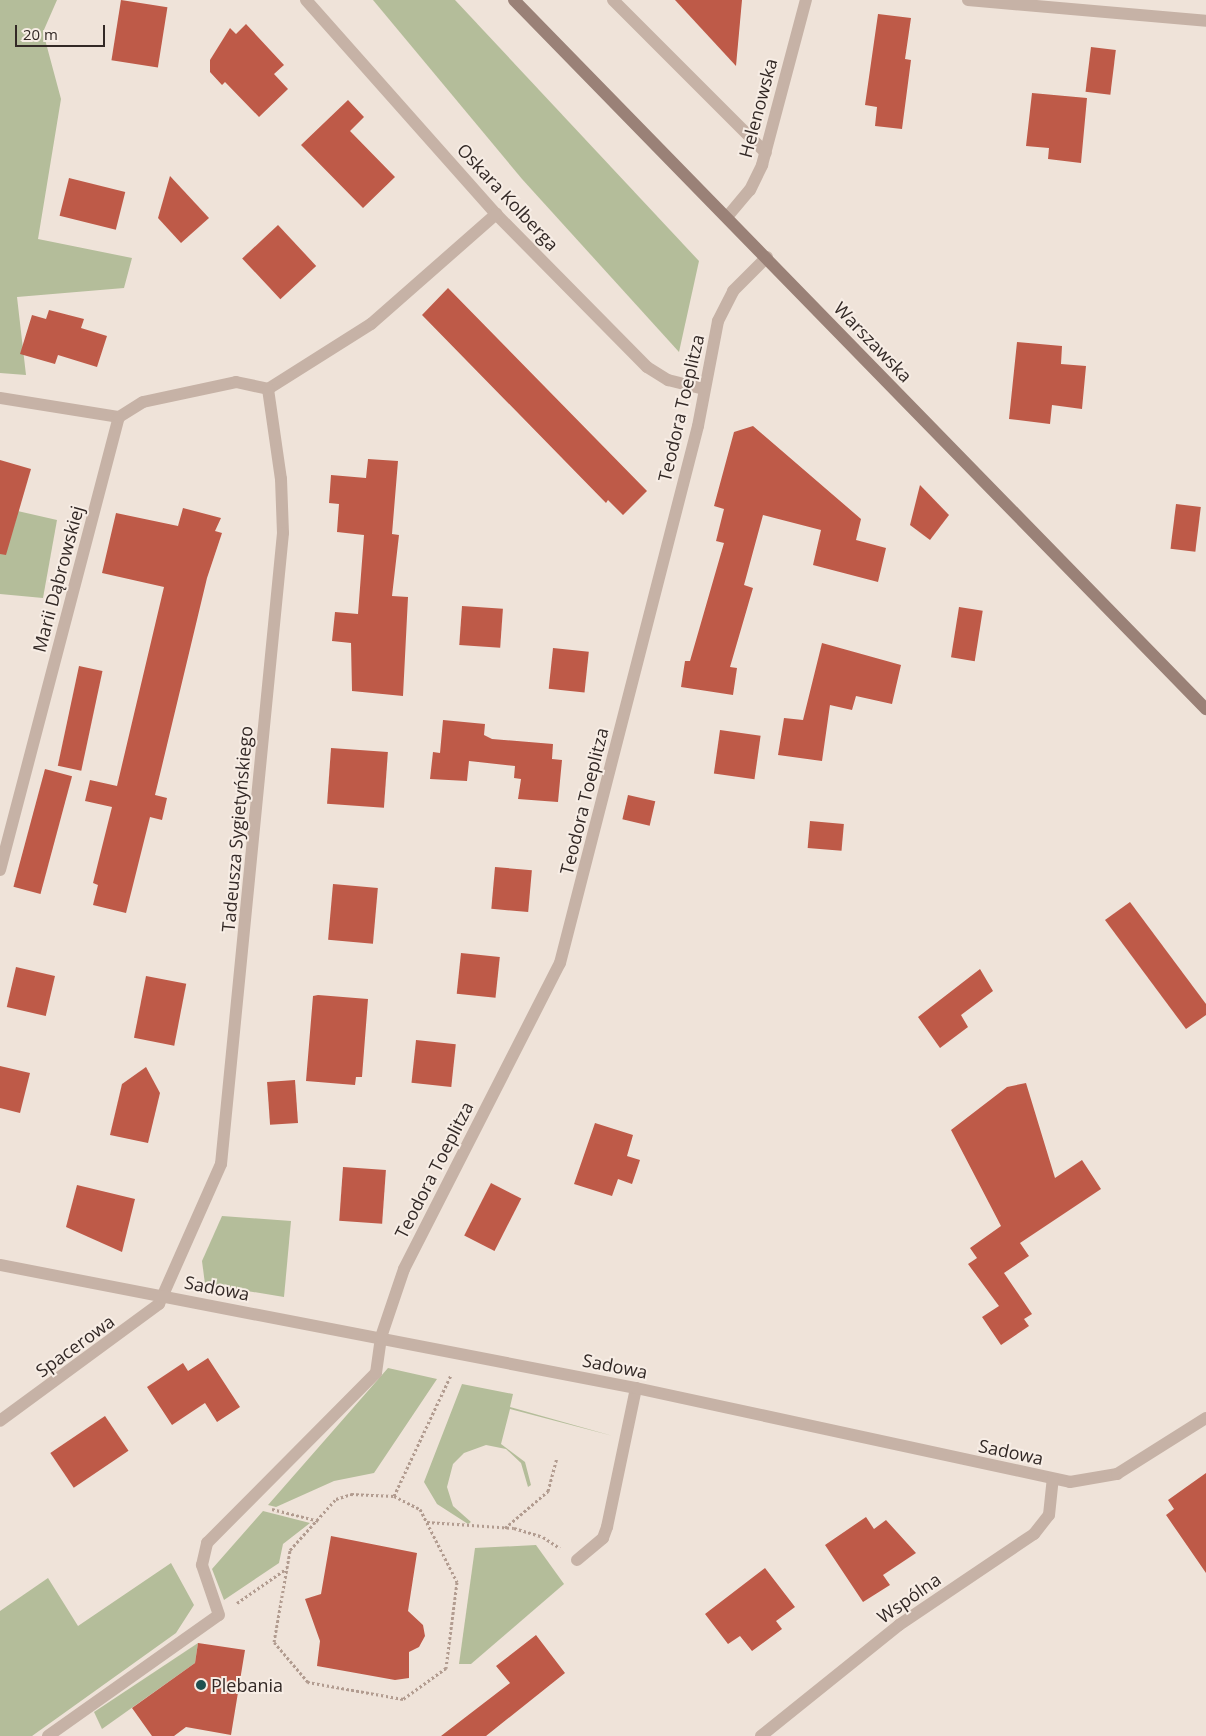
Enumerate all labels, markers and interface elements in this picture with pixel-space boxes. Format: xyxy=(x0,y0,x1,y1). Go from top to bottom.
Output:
scale bar xyxy=(18,15,108,47)
text: 20 m xyxy=(23,24,58,44)
street label: Helenowska xyxy=(734,56,782,160)
street label: Oskara Kolberga xyxy=(453,139,563,255)
street label: Warszawska xyxy=(829,297,917,387)
street label: Teodora Toeplitza xyxy=(654,332,708,484)
street label: Marii Dąbrowskiej xyxy=(28,503,88,655)
street label: Tadeusza Sygietyńskiego xyxy=(217,725,257,933)
street label: Teodora Toeplitza xyxy=(555,725,613,877)
street label: Teodora Toeplitza xyxy=(390,1098,478,1242)
street label: Sadowa xyxy=(183,1271,251,1305)
street label: Spacerowa xyxy=(32,1310,118,1382)
street label: Sadowa xyxy=(581,1349,649,1383)
street label: Sadowa xyxy=(977,1435,1045,1469)
street label: Wspólna xyxy=(873,1568,945,1628)
place label: Plebania xyxy=(211,1674,283,1696)
marker: Plebania xyxy=(195,1679,207,1691)

